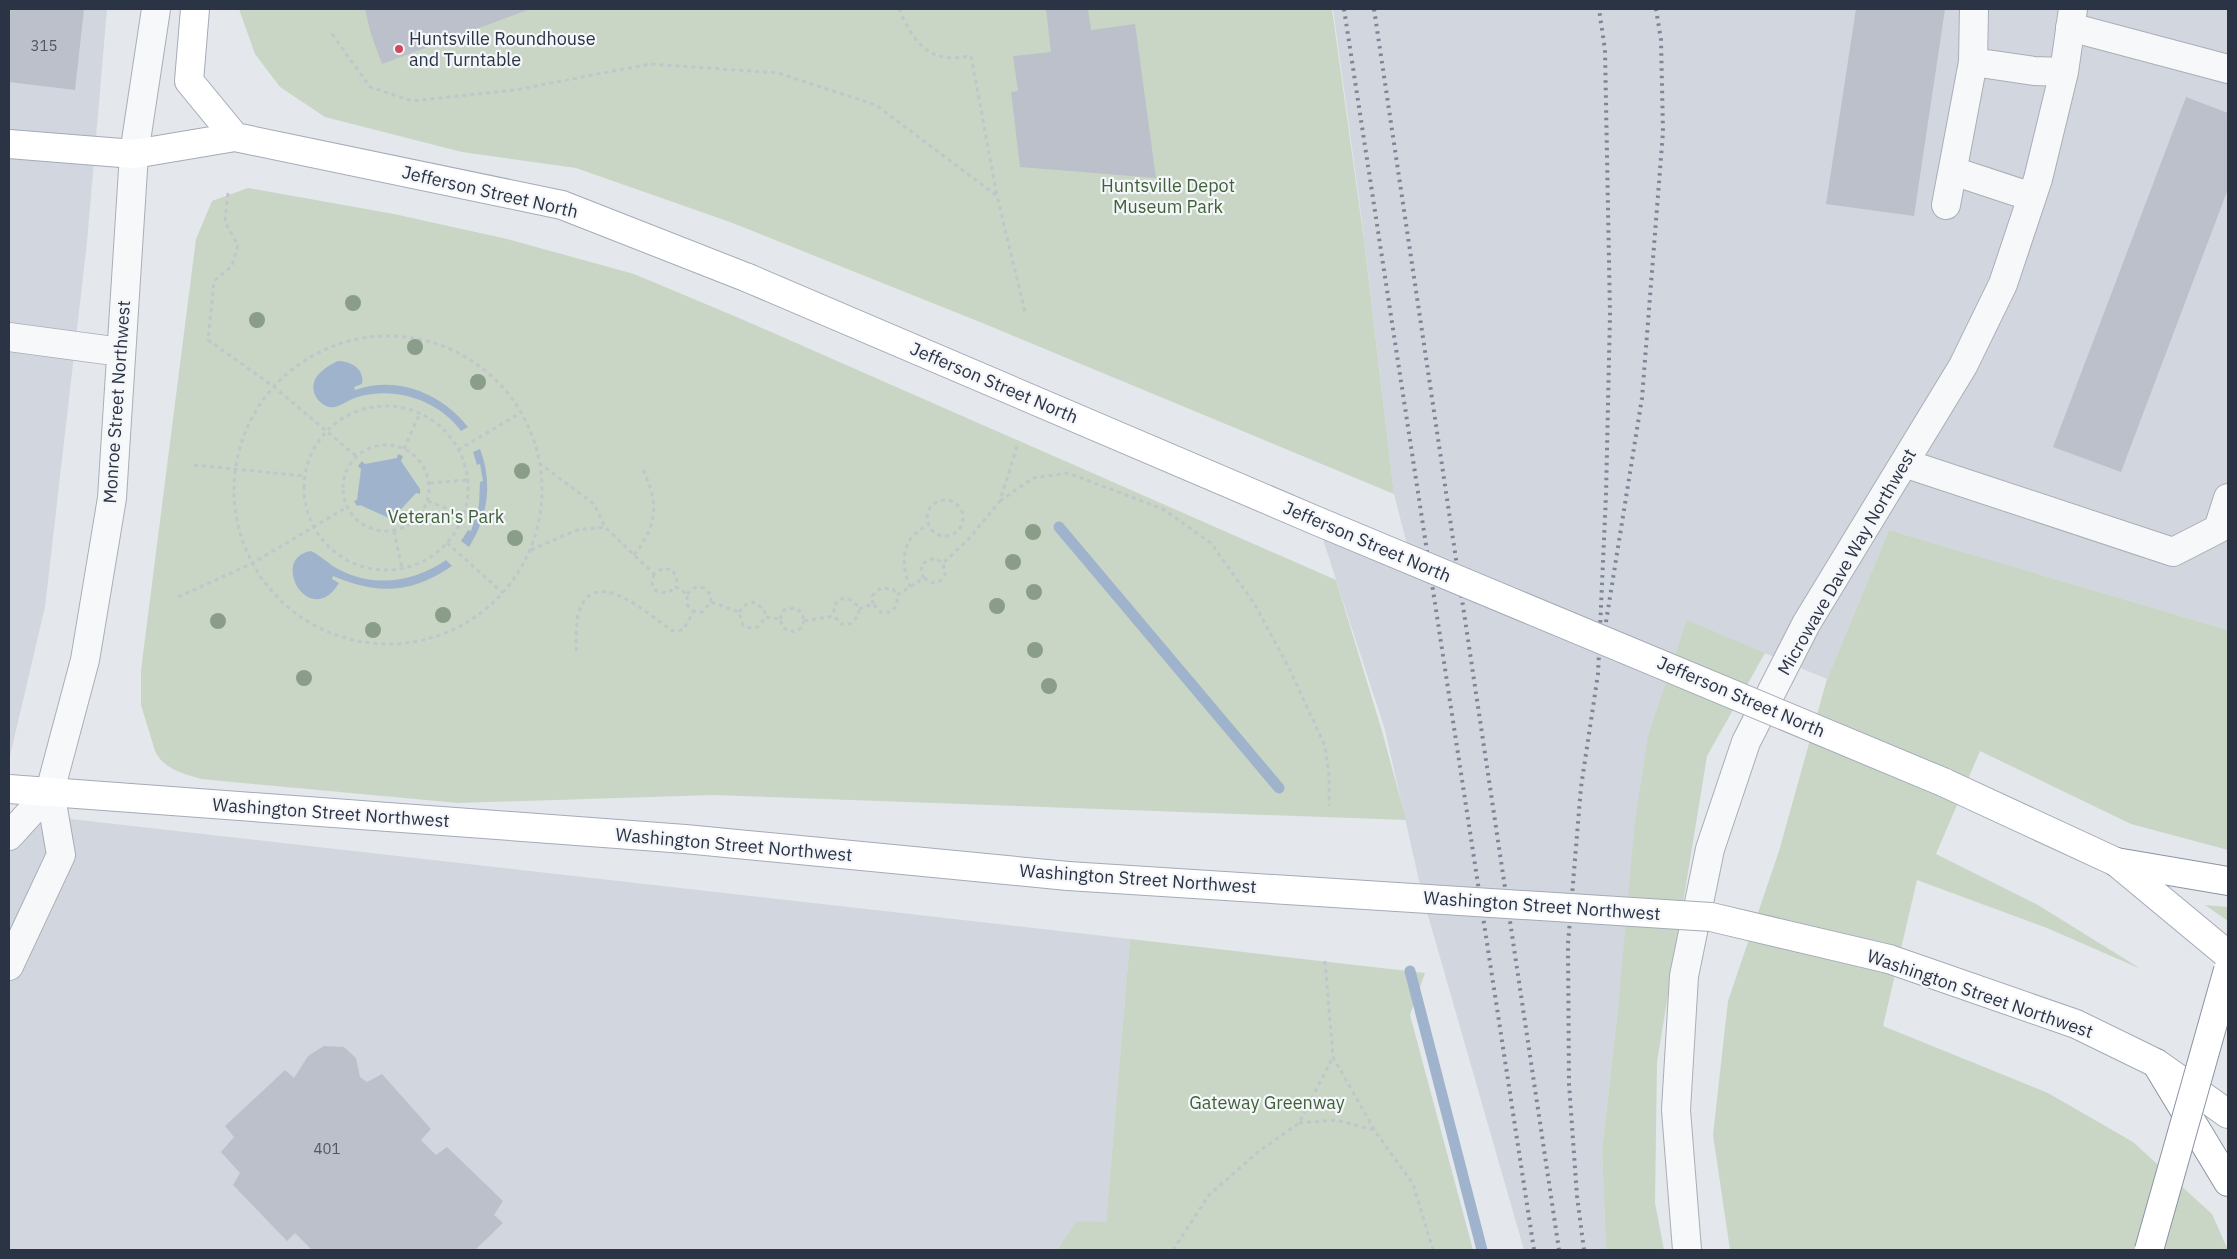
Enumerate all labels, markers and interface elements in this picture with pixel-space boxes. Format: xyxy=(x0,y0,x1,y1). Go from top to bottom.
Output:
place label: Huntsville Roundhouse and Turntable xyxy=(409,27,596,71)
house number: 315 xyxy=(30,36,58,55)
marker: Huntsville Roundhouse and Turntable xyxy=(393,43,405,55)
street label: Jefferson Street North xyxy=(400,160,580,223)
park label: Huntsville Depot Museum Park xyxy=(1101,174,1235,218)
street label: Monroe Street Northwest xyxy=(98,300,135,504)
street label: Jefferson Street North xyxy=(907,337,1082,428)
street label: Microwave Dave Way Northwest xyxy=(1772,444,1921,679)
street label: Jefferson Street North xyxy=(1280,496,1455,587)
park label: Veteran's Park xyxy=(388,505,505,528)
street label: Jefferson Street North xyxy=(1654,651,1829,742)
street label: Washington Street Northwest xyxy=(212,793,450,832)
street label: Washington Street Northwest xyxy=(615,823,853,866)
street label: Washington Street Northwest xyxy=(1019,859,1257,898)
street label: Washington Street Northwest xyxy=(1423,886,1661,925)
street label: Washington Street Northwest xyxy=(1864,944,2096,1043)
park label: Gateway Greenway xyxy=(1189,1091,1345,1114)
house number: 401 xyxy=(313,1139,341,1158)

